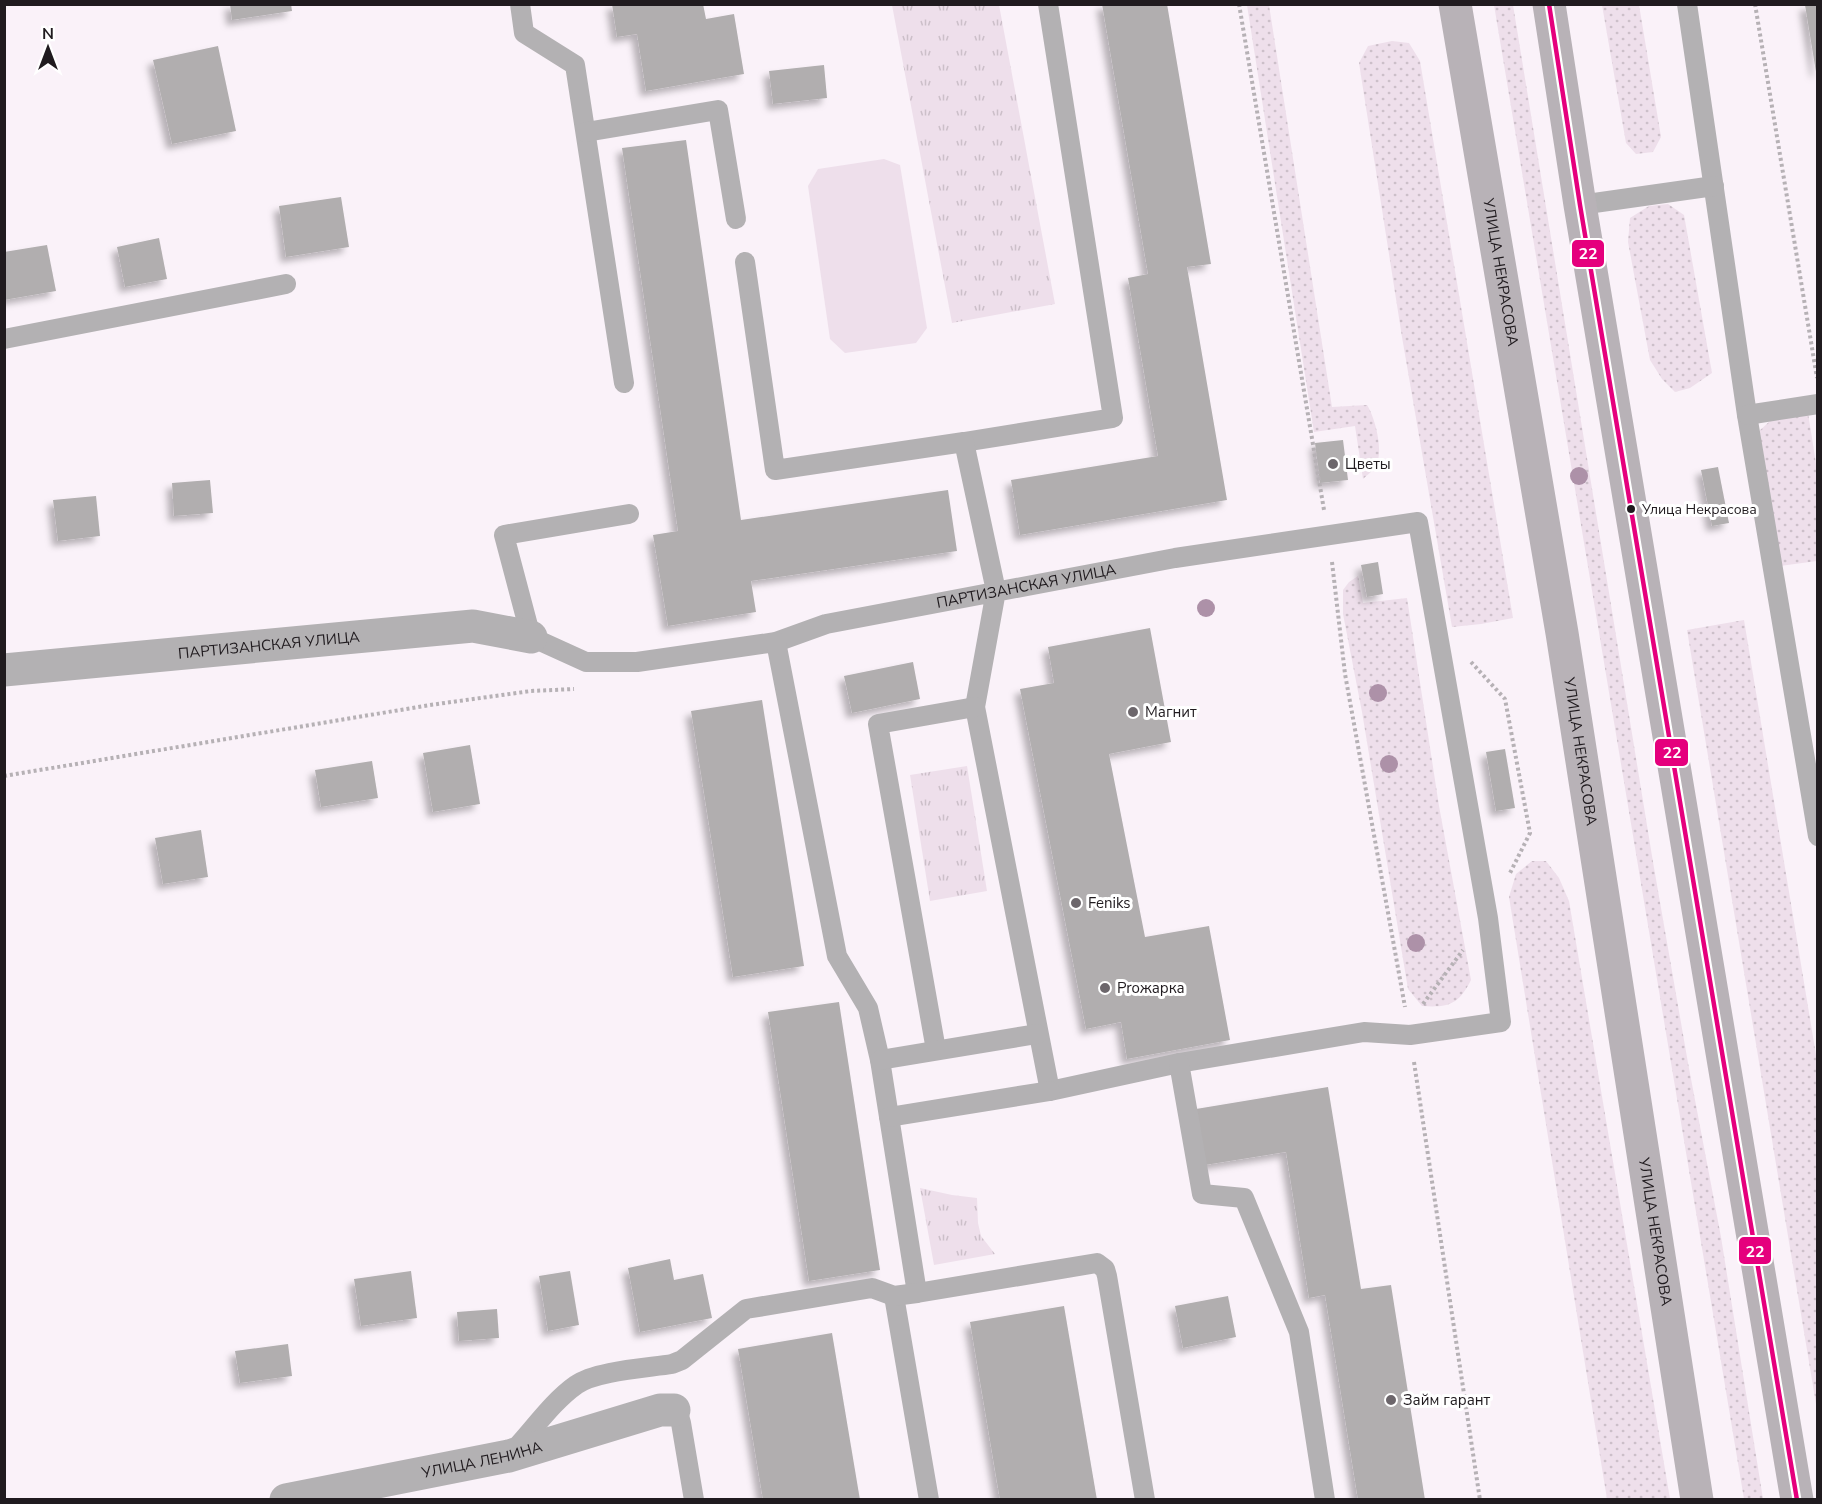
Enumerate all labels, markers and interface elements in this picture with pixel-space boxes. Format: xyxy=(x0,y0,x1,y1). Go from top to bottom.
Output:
north arrow xyxy=(18,18,78,78)
text: N xyxy=(42,23,54,45)
street label: УЛИЦА НЕКРАСОВА xyxy=(1478,196,1523,348)
line badge: 22 xyxy=(1571,239,1605,268)
text: 22 xyxy=(1578,243,1598,265)
place label: Цветы xyxy=(1345,454,1391,474)
marker: Цветы xyxy=(1326,457,1340,471)
place label: Улица Некрасова xyxy=(1641,500,1757,519)
marker: Улица Некрасова xyxy=(1625,503,1637,515)
street label: ПАРТИЗАНСКАЯ УЛИЦА xyxy=(935,559,1118,613)
street label: ПАРТИЗАНСКАЯ УЛИЦА xyxy=(177,627,361,664)
street label: УЛИЦА НЕКРАСОВА xyxy=(1559,675,1602,827)
place label: Магнит xyxy=(1145,702,1197,722)
marker: Магнит xyxy=(1126,705,1140,719)
line badge: 22 xyxy=(1654,738,1689,767)
text: 22 xyxy=(1662,742,1682,764)
place label: Feniks xyxy=(1088,893,1131,913)
marker: Feniks xyxy=(1069,896,1083,910)
place label: Proжарка xyxy=(1117,978,1185,998)
marker: Proжарка xyxy=(1098,981,1112,995)
street label: УЛИЦА НЕКРАСОВА xyxy=(1634,1155,1677,1307)
line badge: 22 xyxy=(1738,1236,1772,1265)
text: 22 xyxy=(1745,1241,1765,1263)
place label: Займ гарант xyxy=(1403,1390,1491,1410)
marker: Займ гарант xyxy=(1384,1393,1398,1407)
street label: УЛИЦА ЛЕНИНА xyxy=(419,1436,545,1483)

